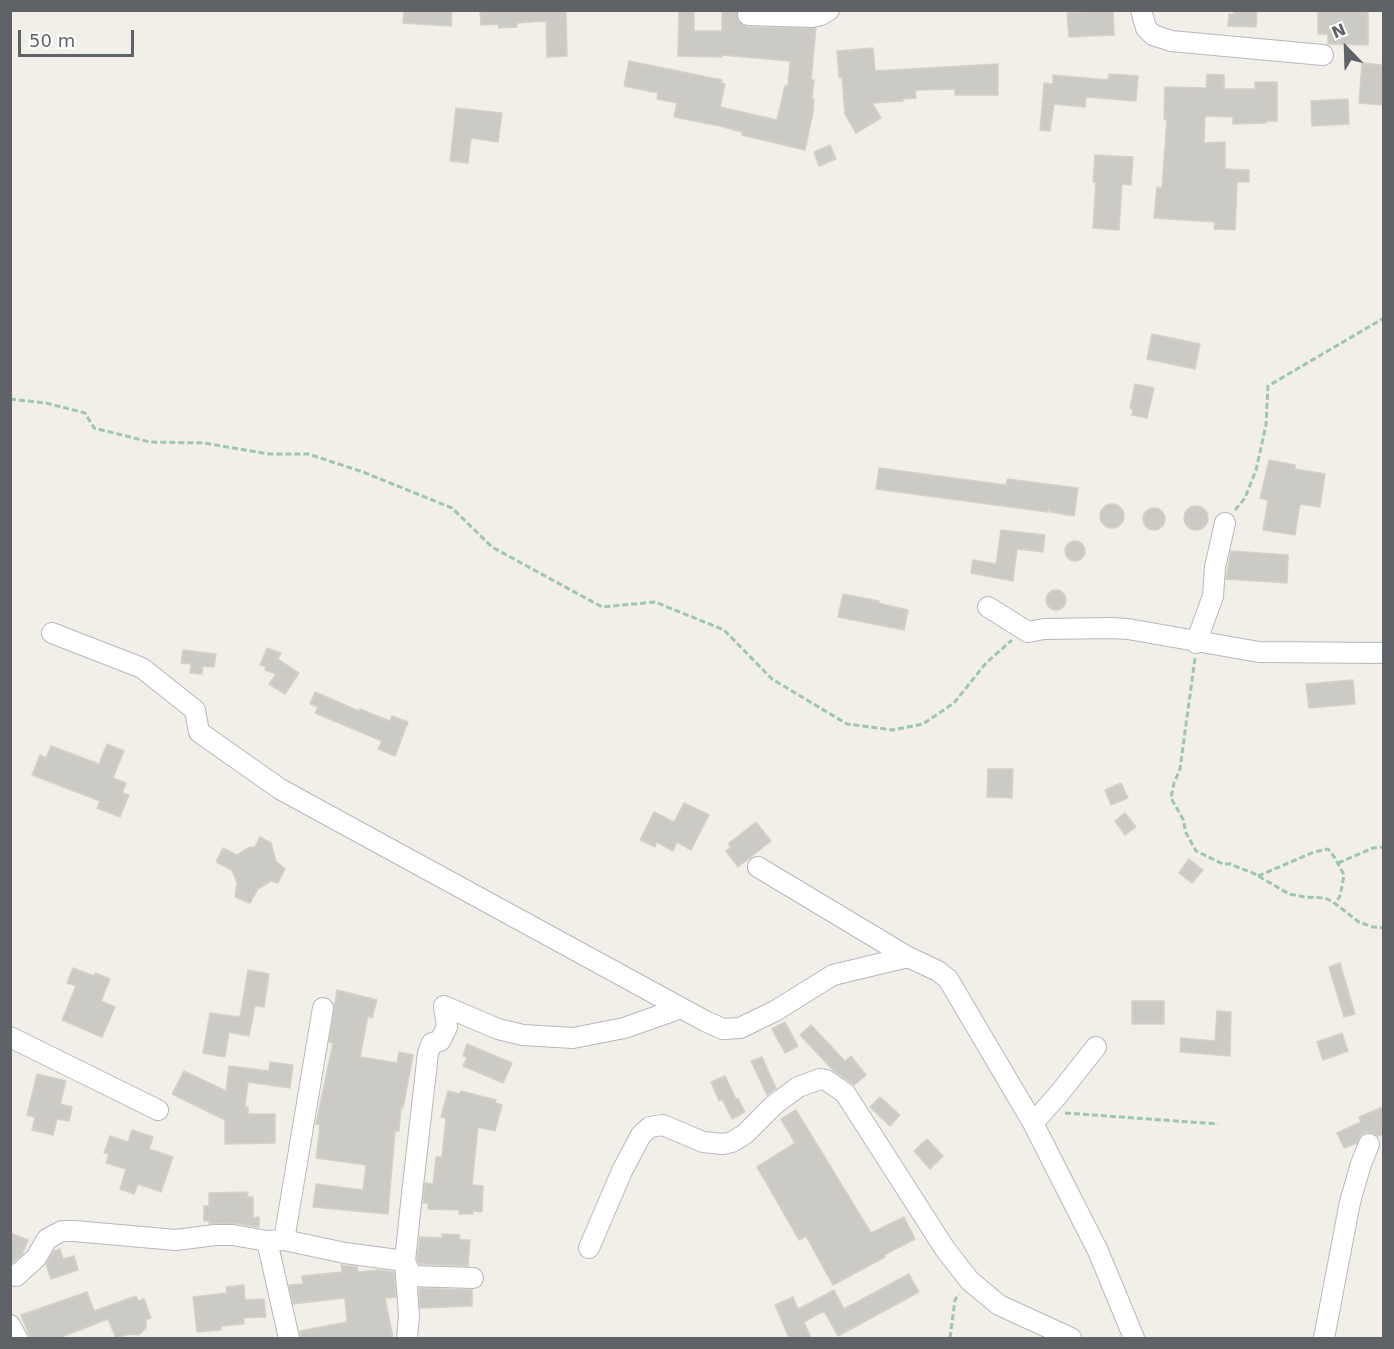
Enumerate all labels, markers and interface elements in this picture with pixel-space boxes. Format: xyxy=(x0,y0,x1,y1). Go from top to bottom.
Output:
scale bar xyxy=(21,18,136,56)
north arrow xyxy=(1316,18,1376,78)
text: N xyxy=(1329,20,1349,42)
text: 50 m xyxy=(29,30,75,51)

